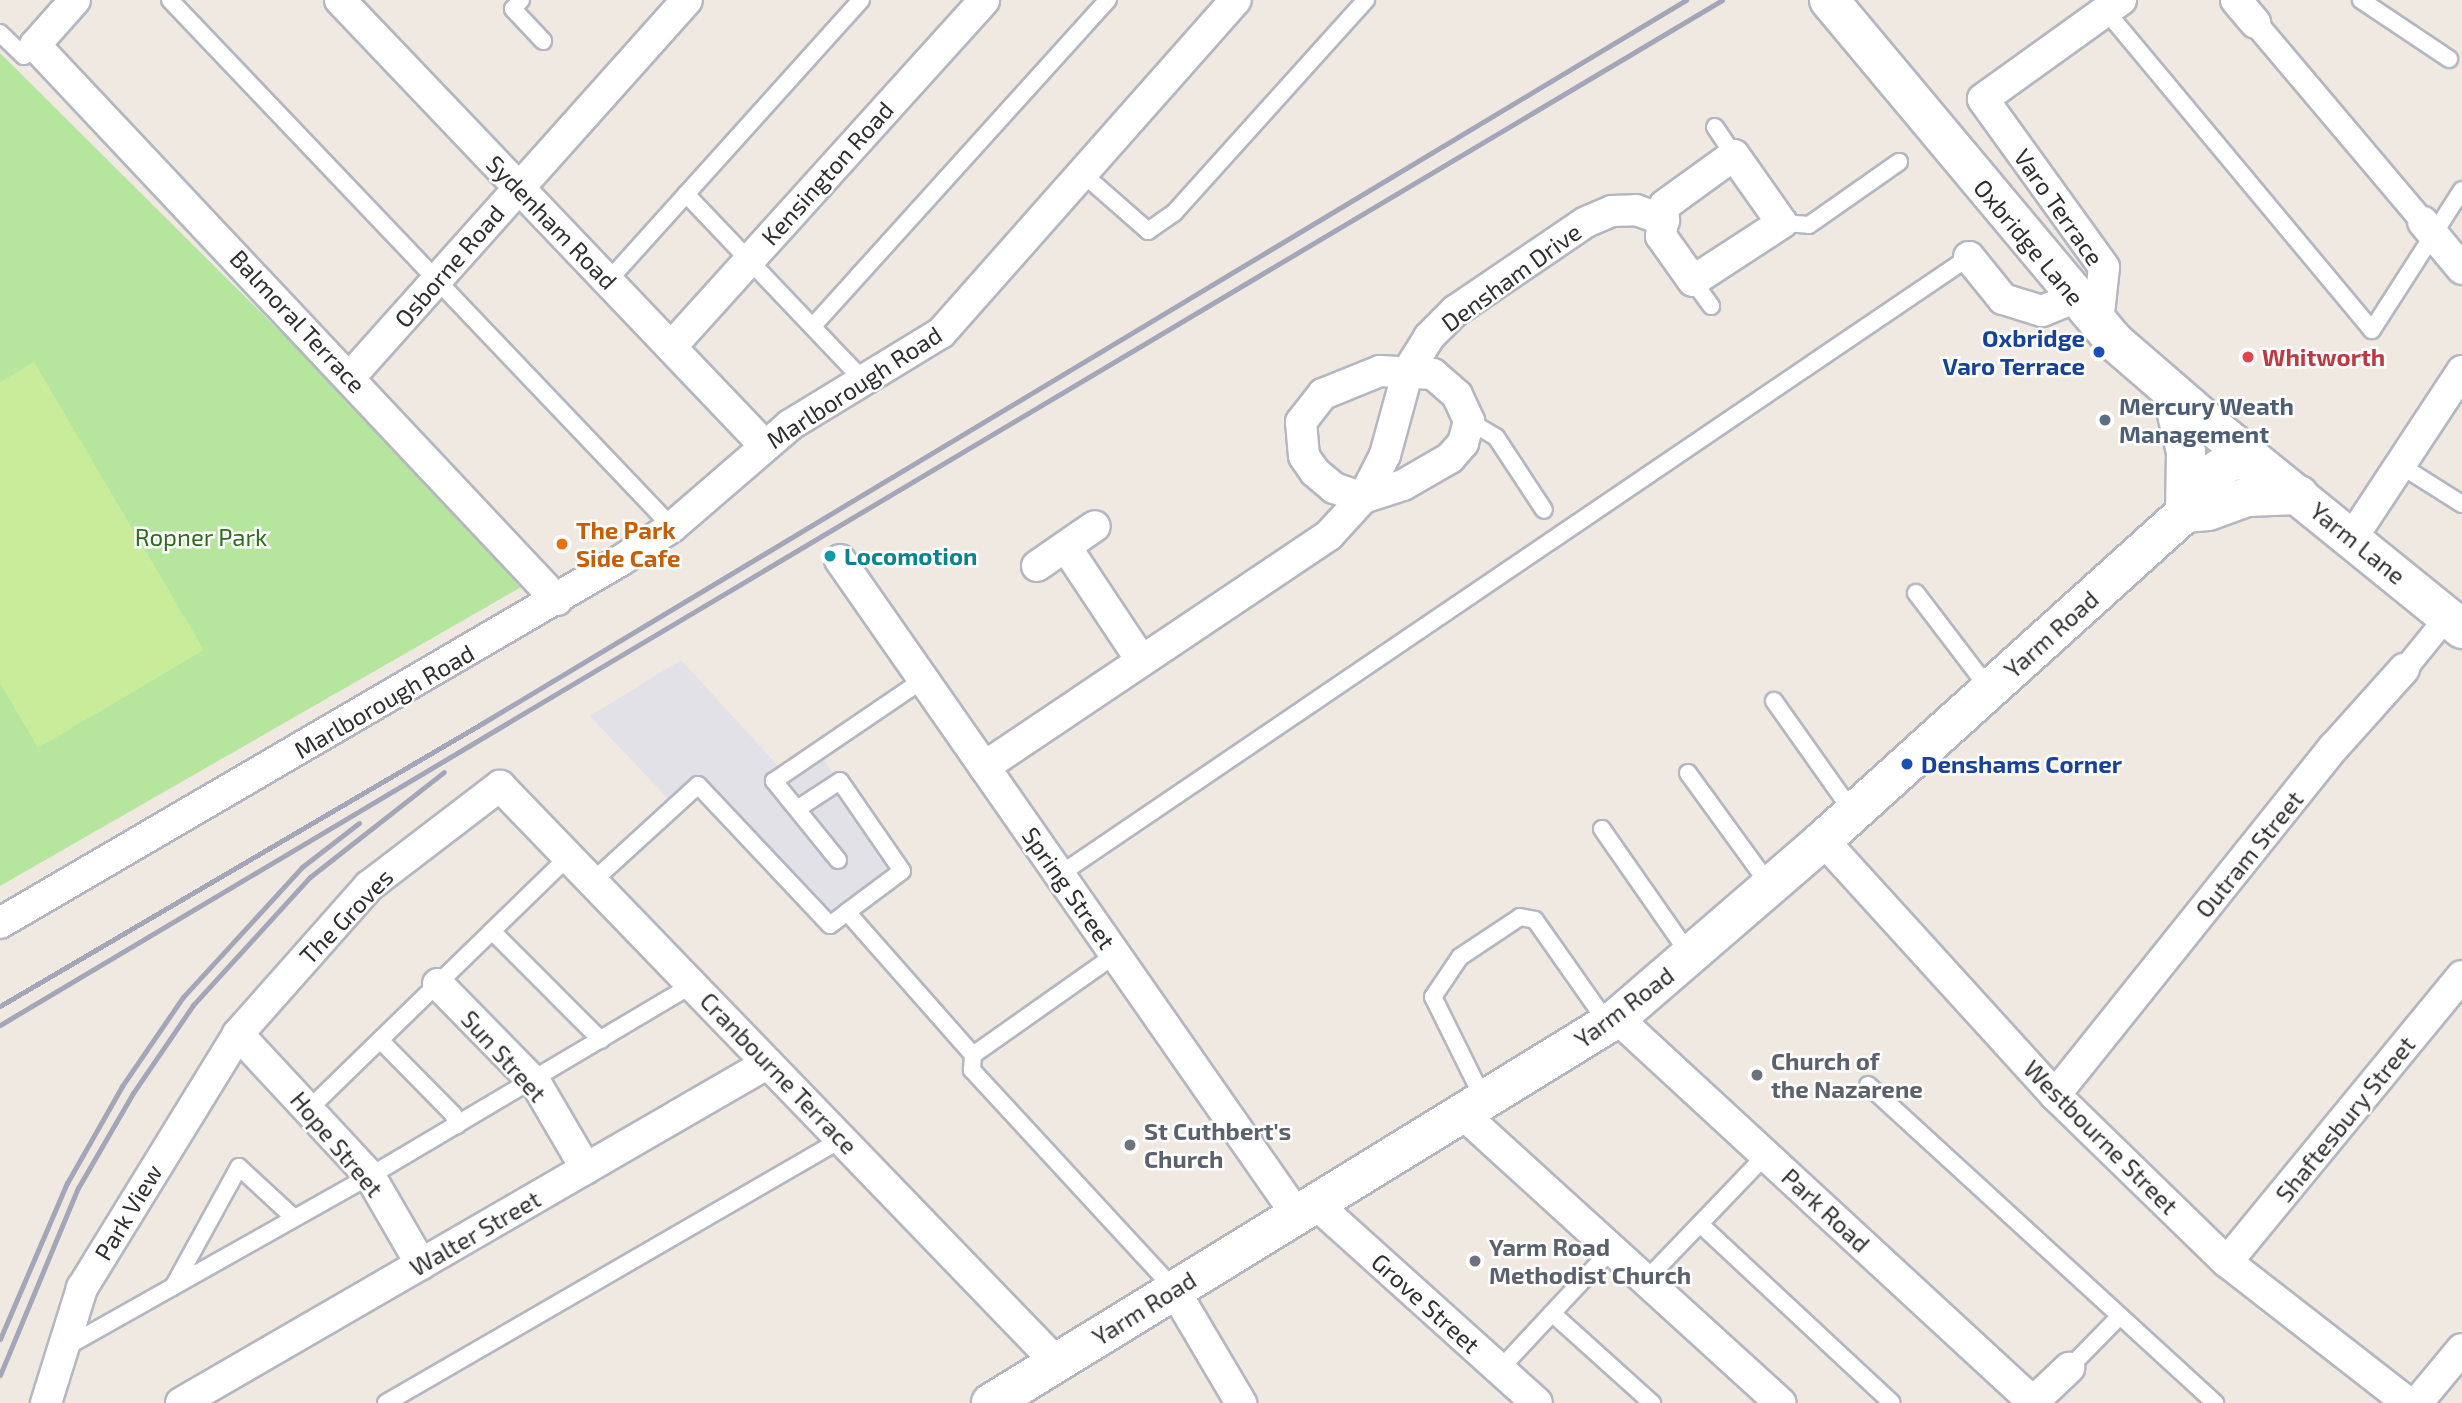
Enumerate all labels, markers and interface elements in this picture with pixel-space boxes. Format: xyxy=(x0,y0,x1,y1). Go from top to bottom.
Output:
street label: Kensington Road xyxy=(755,95,899,251)
street label: Varo Terrace xyxy=(2008,143,2110,271)
street label: Sydenham Road xyxy=(481,149,623,295)
street label: Oxbridge Lane xyxy=(1968,173,2090,311)
street label: Osborne Road xyxy=(388,199,510,333)
street label: Densham Drive xyxy=(1436,217,1586,337)
street label: Balmoral Terrace xyxy=(224,243,372,399)
street label: Marlborough Road xyxy=(761,320,947,454)
place label: Oxbridge Varo Terrace xyxy=(1942,324,2085,380)
place label: Whitworth xyxy=(2262,343,2385,371)
marker: Oxbridge Varo Terrace xyxy=(2091,344,2107,360)
marker: Whitworth xyxy=(2240,349,2256,365)
place label: Mercury Weath Management xyxy=(2119,392,2295,448)
marker: Mercury Weath Management xyxy=(2097,412,2113,428)
street label: Yarm Lane xyxy=(2305,496,2411,590)
place label: The Park Side Cafe xyxy=(576,516,681,572)
park label: Ropner Park xyxy=(134,523,268,551)
marker: The Park Side Cafe xyxy=(554,536,570,552)
place label: Locomotion xyxy=(844,542,978,570)
marker: Locomotion xyxy=(822,548,838,564)
street label: Yarm Road xyxy=(1998,584,2104,684)
street label: Marlborough Road xyxy=(289,638,479,764)
place label: Denshams Corner xyxy=(1921,750,2122,778)
marker: Denshams Corner xyxy=(1899,756,1915,772)
street label: Outram Street xyxy=(2189,785,2309,923)
street label: Spring Street xyxy=(1016,821,1122,955)
street label: The Groves xyxy=(293,862,399,970)
street label: Yarm Road xyxy=(1569,960,1679,1054)
street label: Cranbourne Terrace xyxy=(694,986,864,1160)
street label: Sun Street xyxy=(455,1004,553,1108)
street label: Shaftesbury Street xyxy=(2269,1030,2421,1208)
place label: Church of the Nazarene xyxy=(1771,1047,1923,1103)
street label: Westbourne Street xyxy=(2018,1054,2184,1220)
marker: Church of the Nazarene xyxy=(1749,1067,1765,1083)
street label: Hope Street xyxy=(285,1086,389,1202)
place label: St Cuthbert's Church xyxy=(1144,1117,1291,1173)
marker: St Cuthbert's Church xyxy=(1122,1137,1138,1153)
street label: Park View xyxy=(88,1158,168,1266)
street label: Park Road xyxy=(1776,1162,1876,1258)
street label: Walter Street xyxy=(404,1184,546,1282)
place label: Yarm Road Methodist Church xyxy=(1489,1233,1691,1289)
street label: Grove Street xyxy=(1366,1247,1486,1359)
marker: Yarm Road Methodist Church xyxy=(1467,1253,1483,1269)
street label: Yarm Road xyxy=(1087,1265,1201,1351)

